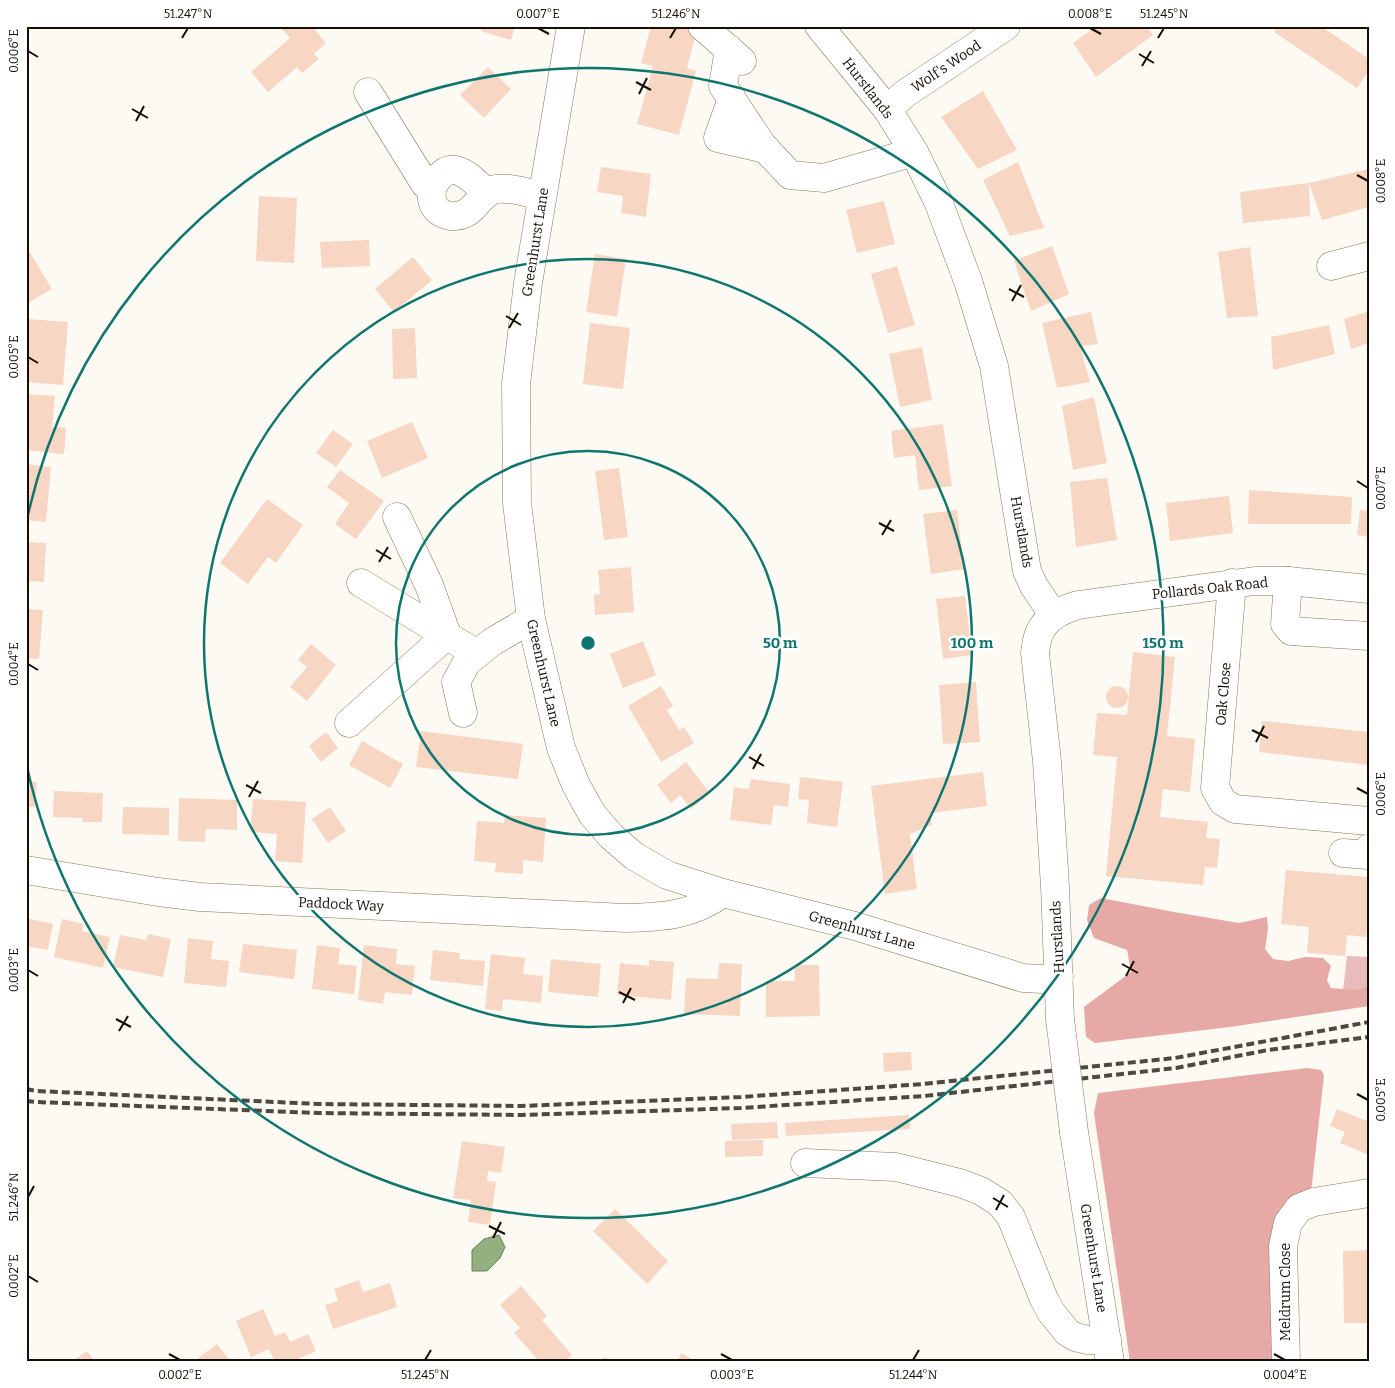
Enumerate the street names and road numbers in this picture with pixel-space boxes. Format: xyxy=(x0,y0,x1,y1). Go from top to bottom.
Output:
street label: Wolf's Wood xyxy=(908,37,984,96)
street label: Hurstlands xyxy=(838,54,897,122)
street label: Greenhurst Lane xyxy=(518,186,552,298)
street label: Hurstlands xyxy=(1007,495,1036,569)
street label: Pollards Oak Road xyxy=(1151,574,1269,603)
street label: Greenhurst Lane xyxy=(523,618,564,729)
street label: Oak Close xyxy=(1212,662,1235,726)
street label: Paddock Way xyxy=(298,894,385,915)
street label: Hurstlands xyxy=(1047,900,1068,974)
street label: Greenhurst Lane xyxy=(807,907,917,954)
street label: Greenhurst Lane xyxy=(1077,1202,1111,1314)
street label: Meldrum Close xyxy=(1277,1243,1294,1341)

